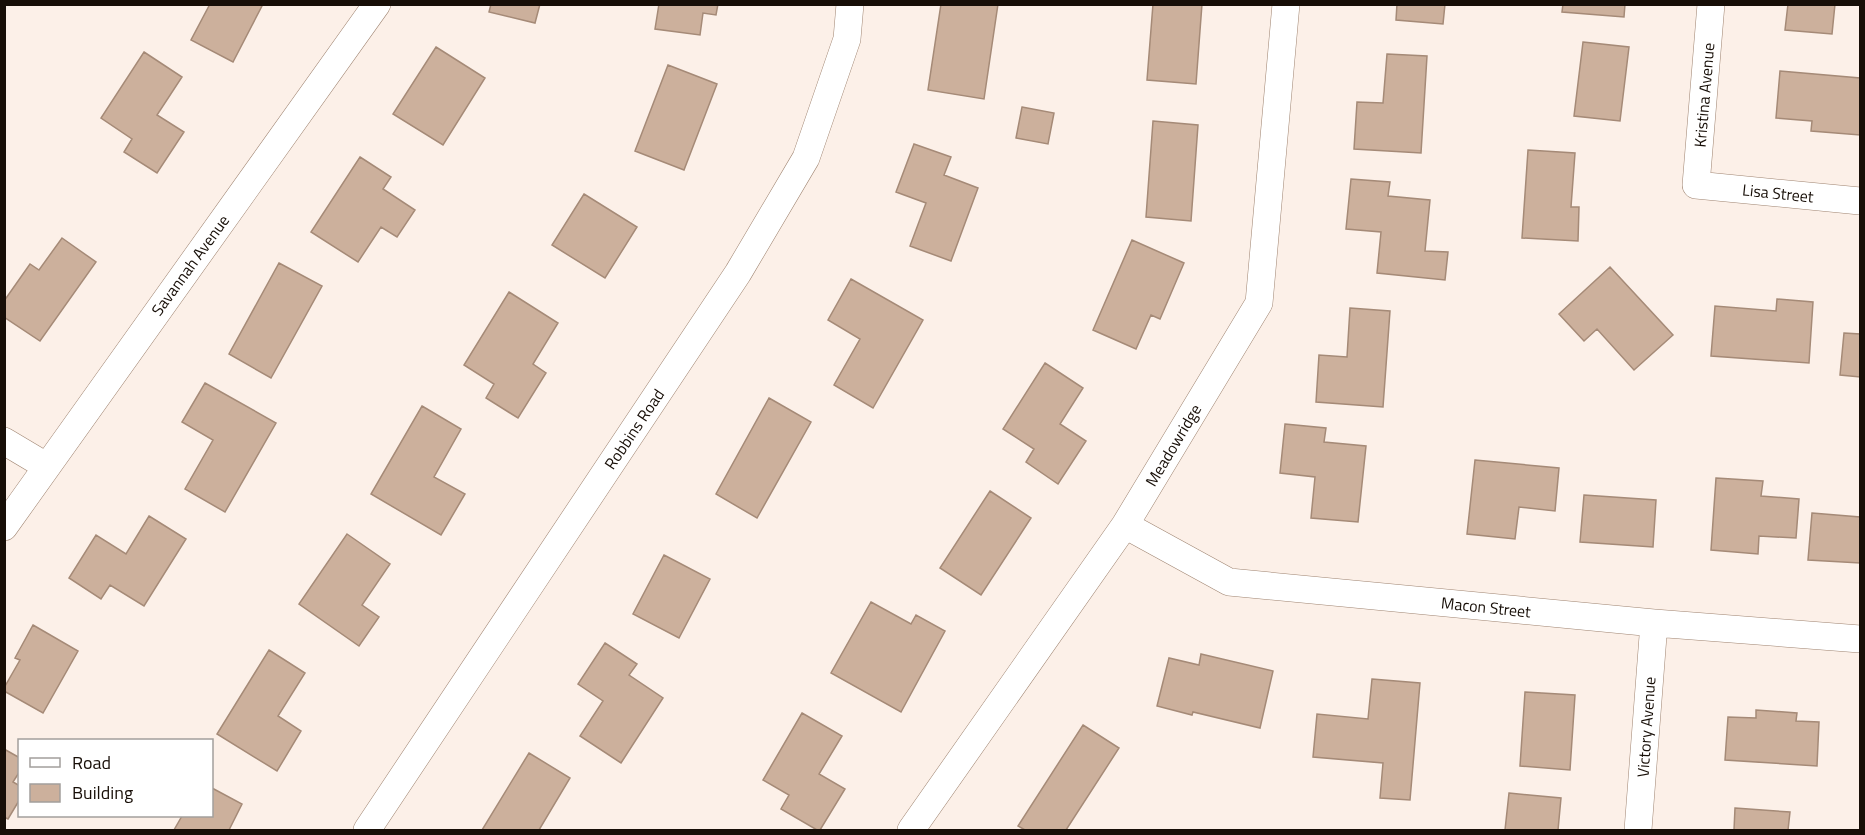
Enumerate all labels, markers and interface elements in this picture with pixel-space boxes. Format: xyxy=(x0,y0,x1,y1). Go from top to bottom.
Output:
street label: Kristina Avenue xyxy=(1687,42,1721,148)
street label: Lisa Street xyxy=(1741,177,1815,209)
street label: Savannah Avenue xyxy=(145,210,235,320)
street label: Robbins Road xyxy=(598,384,670,474)
street label: Meadowridge xyxy=(1139,399,1207,491)
street label: Macon Street xyxy=(1440,590,1532,624)
street label: Victory Avenue xyxy=(1631,676,1661,778)
legend xyxy=(18,739,213,817)
text: Road xyxy=(72,749,111,776)
text: Building xyxy=(72,779,133,806)

